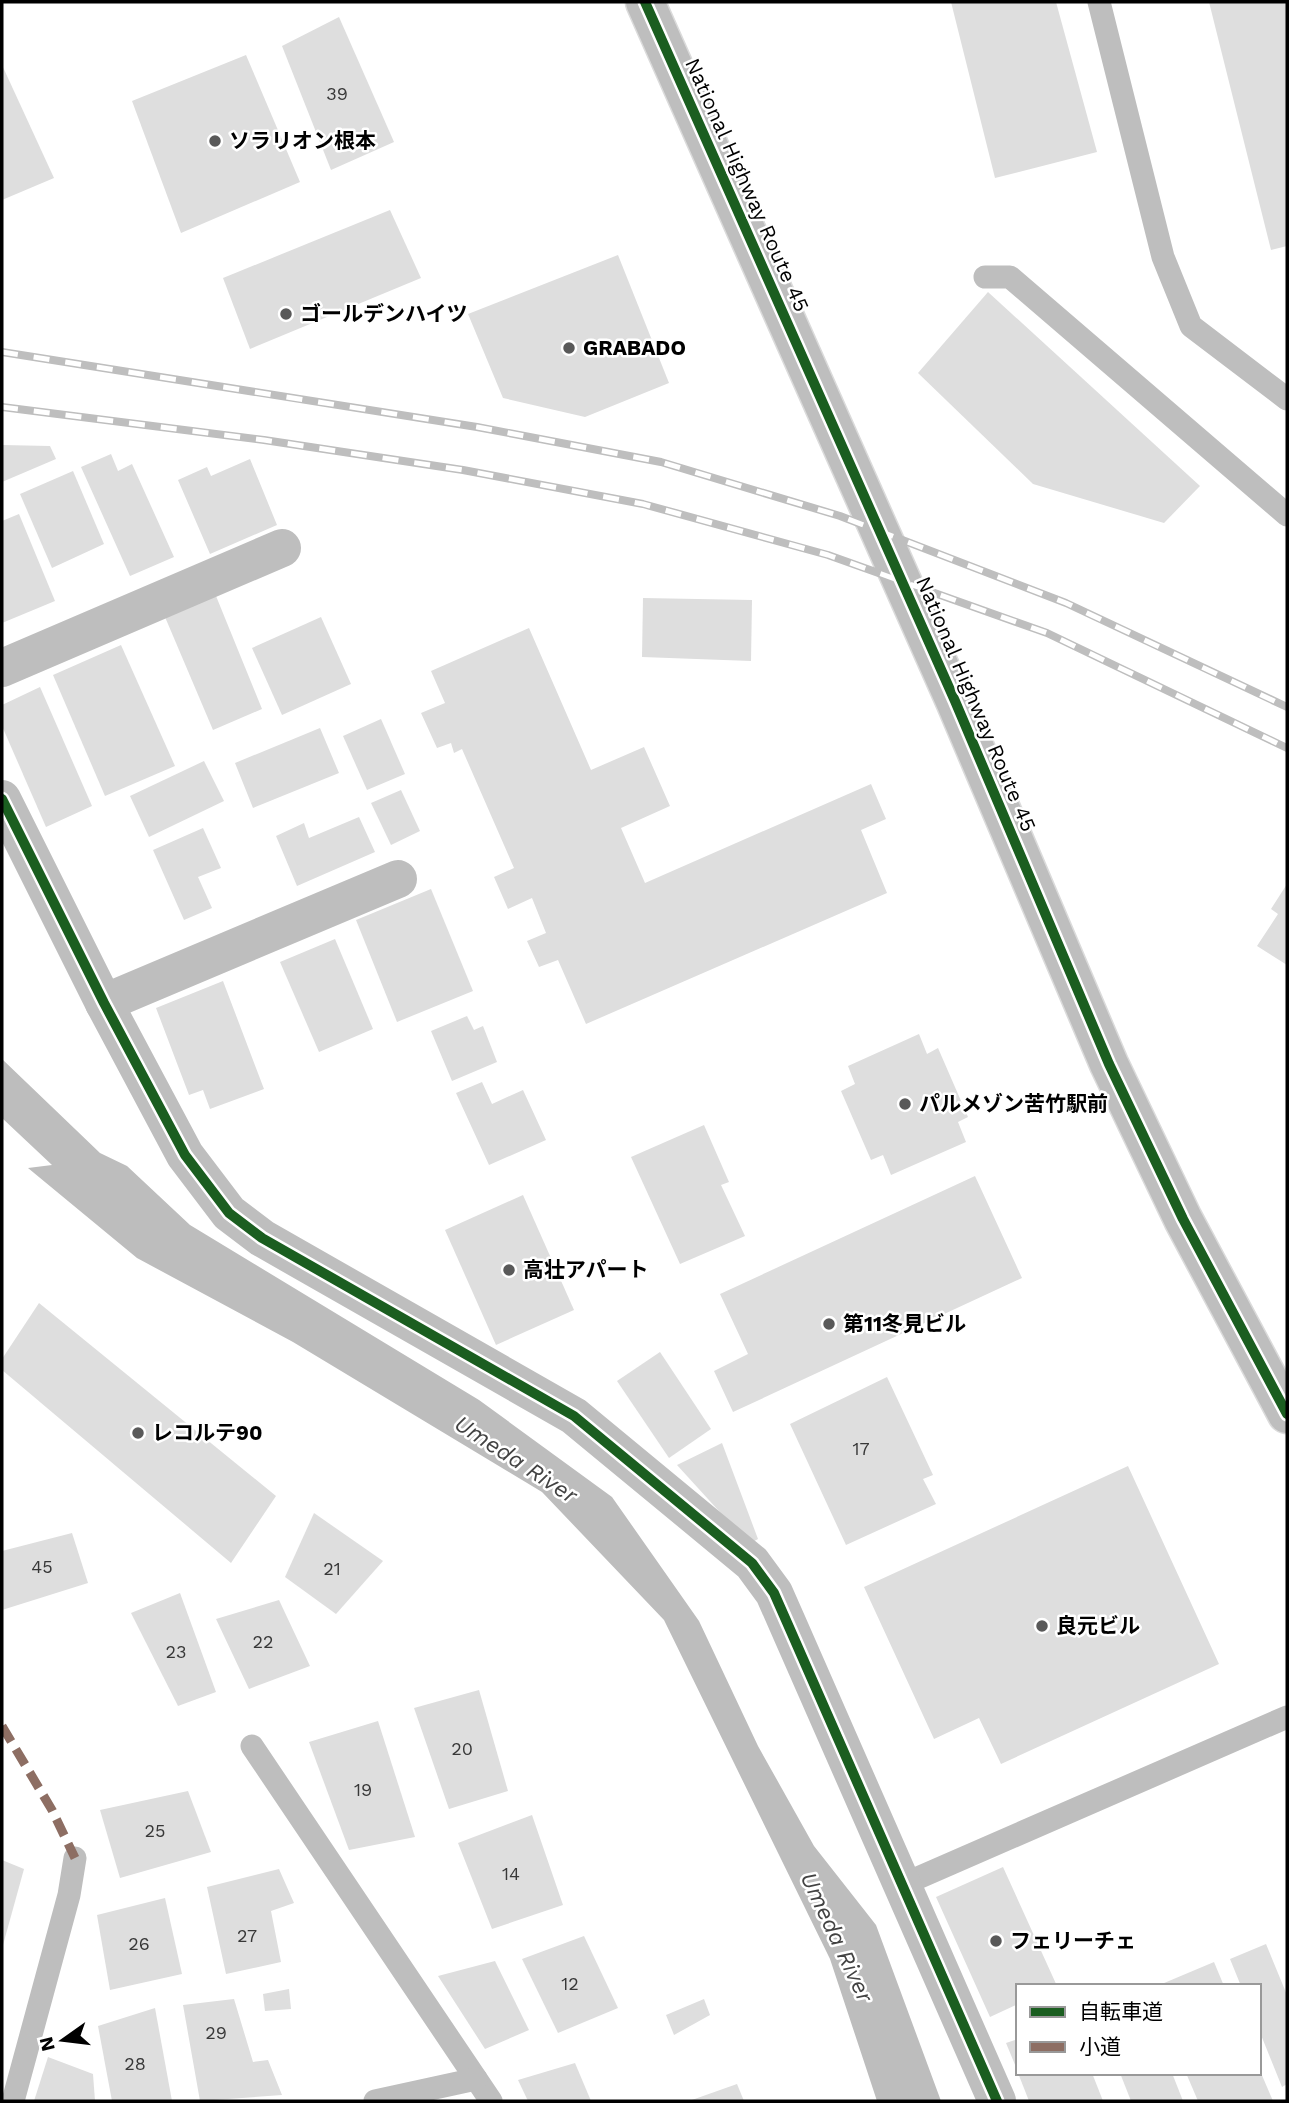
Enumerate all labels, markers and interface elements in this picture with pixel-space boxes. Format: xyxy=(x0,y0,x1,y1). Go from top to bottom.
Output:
street label: National Highway Route 45 xyxy=(680,54,815,315)
house number: 39 xyxy=(326,83,348,104)
place label: ソラリオン根本 xyxy=(229,128,376,153)
marker: ソラリオン根本 xyxy=(207,133,223,149)
place label: ゴールデンハイツ xyxy=(300,301,468,326)
marker: ゴールデンハイツ xyxy=(278,306,294,322)
place label: GRABADO xyxy=(583,335,686,360)
marker: GRABADO xyxy=(561,340,577,356)
street label: National Highway Route 45 xyxy=(911,572,1042,835)
place label: パルメゾン苦竹駅前 xyxy=(919,1091,1108,1116)
marker: パルメゾン苦竹駅前 xyxy=(897,1096,913,1112)
place label: 高壮アパート xyxy=(523,1257,649,1282)
marker: 高壮アパート xyxy=(501,1262,517,1278)
place label: 第11冬見ビル xyxy=(843,1311,966,1336)
marker: 第11冬見ビル xyxy=(821,1316,837,1332)
water label: Umeda River xyxy=(449,1410,583,1510)
place label: レコルテ90 xyxy=(152,1420,262,1445)
marker: レコルテ90 xyxy=(130,1425,146,1441)
house number: 17 xyxy=(852,1438,870,1459)
house number: 45 xyxy=(31,1556,53,1577)
house number: 21 xyxy=(323,1558,341,1579)
place label: 良元ビル xyxy=(1056,1613,1140,1638)
marker: 良元ビル xyxy=(1034,1618,1050,1634)
house number: 22 xyxy=(253,1631,274,1652)
house number: 23 xyxy=(166,1641,187,1662)
house number: 20 xyxy=(451,1738,473,1759)
house number: 19 xyxy=(354,1779,372,1800)
house number: 25 xyxy=(145,1820,165,1841)
house number: 14 xyxy=(502,1863,520,1884)
water label: Umeda River xyxy=(795,1868,879,2008)
house number: 27 xyxy=(237,1925,257,1946)
place label: フェリーチェ xyxy=(1010,1928,1136,1953)
house number: 26 xyxy=(128,1933,150,1954)
marker: フェリーチェ xyxy=(988,1933,1004,1949)
house number: 12 xyxy=(561,1973,579,1994)
legend xyxy=(1016,1984,1261,2075)
text: 自転車道 xyxy=(1079,1999,1163,2024)
north arrow xyxy=(28,2005,98,2075)
house number: 29 xyxy=(205,2022,227,2043)
text: N xyxy=(34,2034,60,2054)
text: 小道 xyxy=(1079,2034,1121,2059)
house number: 28 xyxy=(124,2053,146,2074)

